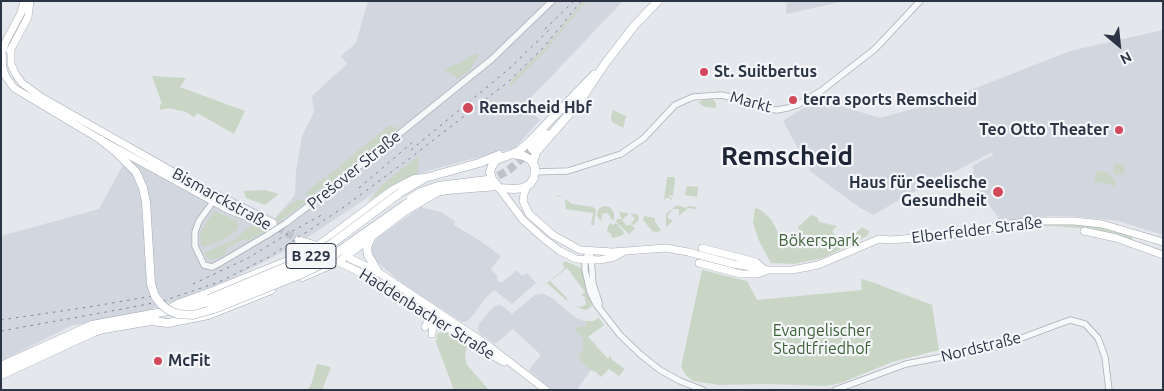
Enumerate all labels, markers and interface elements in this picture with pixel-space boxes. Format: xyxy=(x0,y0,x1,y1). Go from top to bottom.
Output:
north arrow xyxy=(1094,20,1144,70)
text: N xyxy=(1118,49,1134,68)
place label: St. Suitbertus xyxy=(714,62,817,82)
marker: St. Suitbertus xyxy=(698,66,710,78)
street label: Markt xyxy=(728,87,774,117)
place label: terra sports Remscheid xyxy=(803,90,977,110)
marker: terra sports Remscheid xyxy=(787,94,799,106)
place label: Remscheid Hbf xyxy=(479,98,592,118)
marker: Remscheid Hbf xyxy=(461,101,475,115)
place label: Teo Otto Theater xyxy=(979,120,1109,140)
marker: Teo Otto Theater xyxy=(1113,124,1125,136)
street label: Prešover Straße xyxy=(303,127,405,213)
district label: Remscheid xyxy=(721,140,853,172)
street label: Bismarckstraße xyxy=(169,164,275,234)
place label: Haus für Seelische Gesundheit xyxy=(849,173,987,211)
marker: Haus für Seelische Gesundheit xyxy=(991,185,1005,199)
street label: Elberfelder Straße xyxy=(910,212,1044,248)
park label: Bökerspark xyxy=(779,231,859,251)
road number: B 229 xyxy=(286,244,336,268)
street label: Haddenbacher Straße xyxy=(356,264,498,364)
park label: Evangelischer Stadtfriedhof xyxy=(773,321,871,359)
street label: Nordstraße xyxy=(939,328,1023,366)
place label: McFit xyxy=(168,351,210,371)
marker: McFit xyxy=(152,355,164,367)

